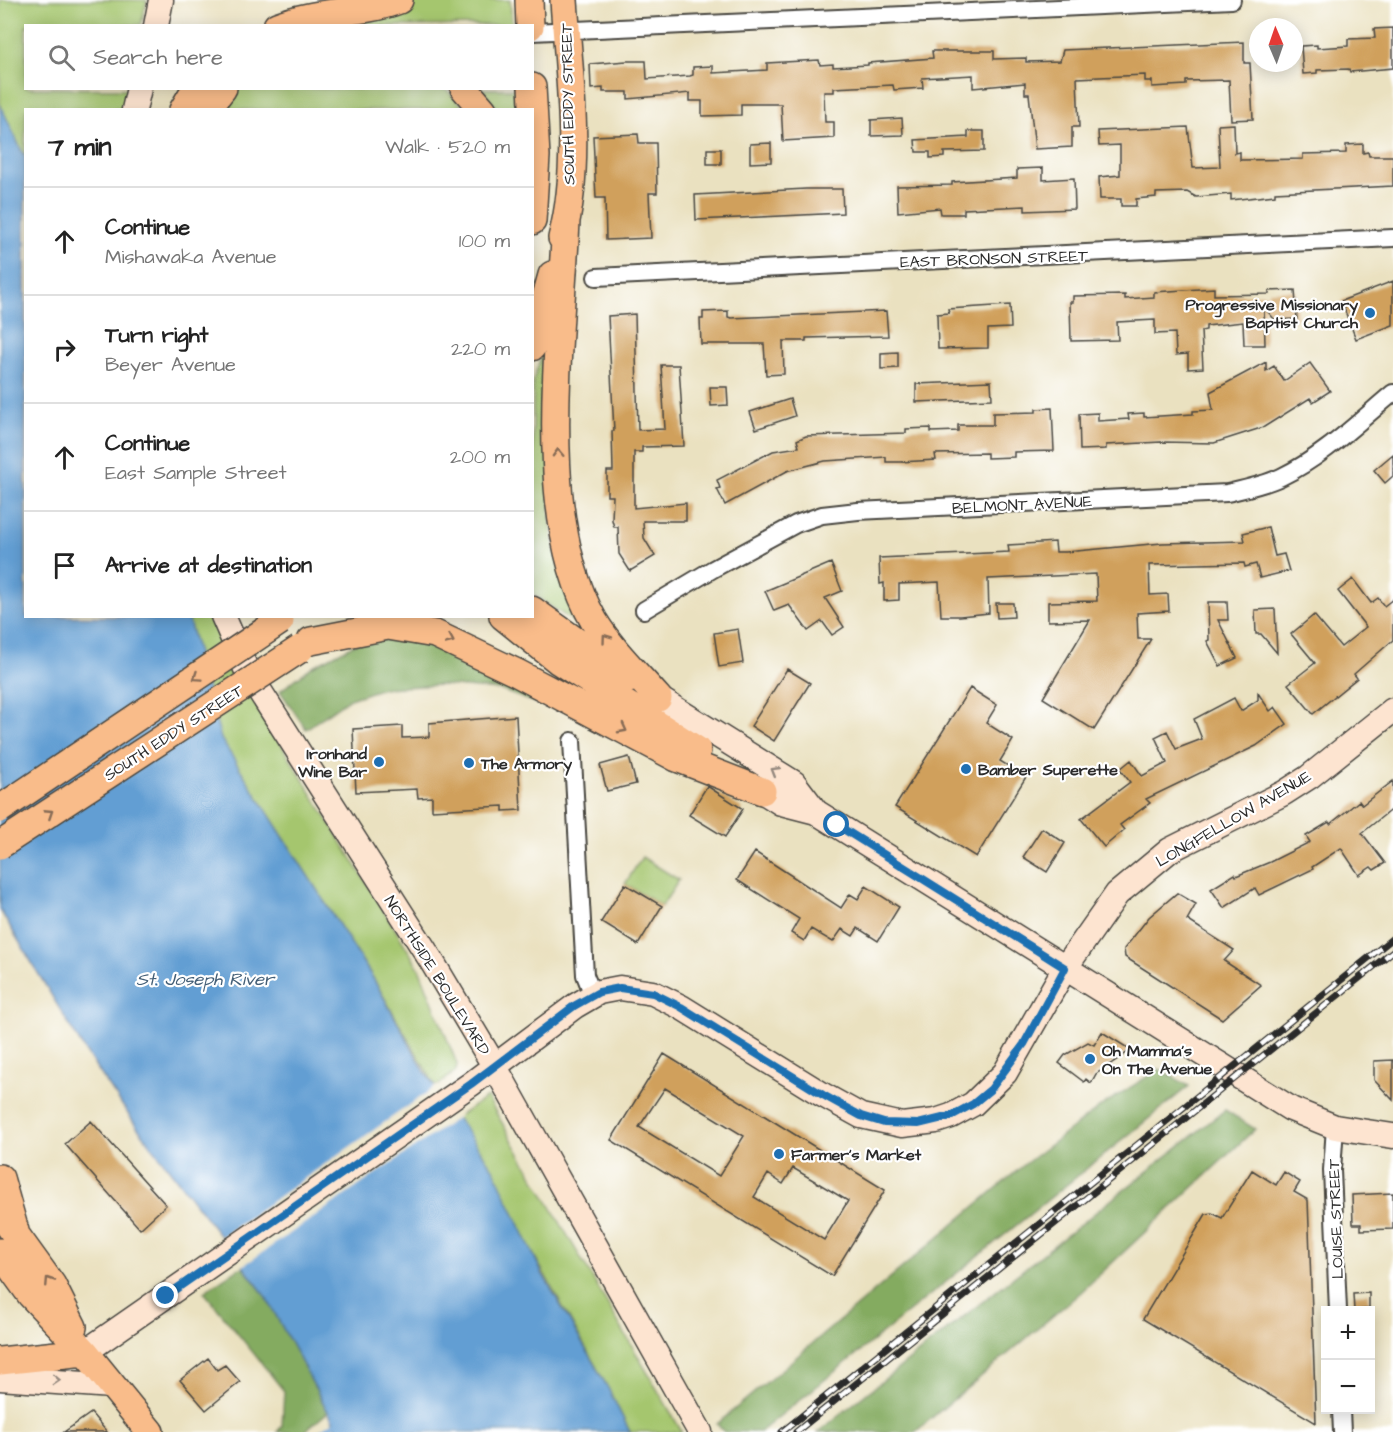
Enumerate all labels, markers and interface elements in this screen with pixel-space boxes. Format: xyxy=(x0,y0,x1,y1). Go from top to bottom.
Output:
north arrow xyxy=(1249,18,1303,72)
street label: SOUTH EDDY STREET xyxy=(556,23,580,185)
search box xyxy=(24,24,534,90)
icon: search xyxy=(45,41,78,74)
text: Search here xyxy=(93,42,223,73)
text: 7 min xyxy=(48,129,112,165)
text: Walk · 520 m xyxy=(385,133,510,161)
text: Continue xyxy=(105,212,190,243)
icon: ahead xyxy=(48,225,81,258)
text: 100 m xyxy=(459,227,510,255)
text: Mishawaka Avenue xyxy=(105,243,276,271)
street label: EAST BRONSON STREET xyxy=(900,245,1088,273)
place label: Progressive Missionary Baptist Church xyxy=(1186,294,1359,334)
marker: Progressive Missionary Baptist Church xyxy=(1363,306,1377,320)
text: Turn right xyxy=(105,320,208,351)
icon: right xyxy=(48,333,81,366)
text: 220 m xyxy=(451,335,510,363)
text: Beyer Avenue xyxy=(105,351,236,379)
text: Continue xyxy=(105,428,190,459)
icon: ahead xyxy=(48,441,81,474)
text: 200 m xyxy=(450,443,510,471)
one-way arrow xyxy=(551,448,564,457)
text: East Sample Street xyxy=(105,459,287,487)
street label: BELMONT AVENUE xyxy=(951,490,1093,520)
icon: arrive xyxy=(48,549,81,582)
text: Arrive at destination xyxy=(105,550,312,581)
one-way arrow xyxy=(444,633,455,645)
one-way arrow xyxy=(602,633,613,644)
one-way arrow xyxy=(192,670,203,681)
street label: SOUTH EDDY STREET xyxy=(100,680,247,786)
one-way arrow xyxy=(617,722,628,733)
place label: Ironhand Wine Bar xyxy=(297,743,368,783)
place label: The Armory xyxy=(480,753,572,776)
marker: Ironhand Wine Bar xyxy=(372,755,386,769)
marker: The Armory xyxy=(462,756,476,770)
place label: Bamber Superette xyxy=(978,759,1118,781)
marker: Bamber Superette xyxy=(959,762,973,776)
street label: LONGFELLOW AVENUE xyxy=(1152,765,1316,872)
one-way arrow xyxy=(771,767,781,779)
one-way arrow xyxy=(43,809,53,821)
route start xyxy=(823,811,849,837)
street label: NORTHSIDE BOULEVARD xyxy=(379,891,495,1060)
water label: St. Joseph River xyxy=(136,967,276,992)
place label: Oh Mamma's On The Avenue xyxy=(1102,1040,1212,1080)
marker: Oh Mamma's On The Avenue xyxy=(1083,1052,1097,1066)
place label: Farmer's Market xyxy=(791,1144,922,1166)
marker: Farmer's Market xyxy=(772,1147,786,1161)
street label: LOUISE STREET xyxy=(1323,1159,1349,1279)
one-way arrow xyxy=(45,1277,56,1288)
route end xyxy=(152,1282,178,1308)
map controls xyxy=(1321,1306,1375,1414)
button: + xyxy=(1321,1306,1375,1360)
button: − xyxy=(1321,1360,1375,1414)
one-way arrow xyxy=(51,1373,60,1386)

